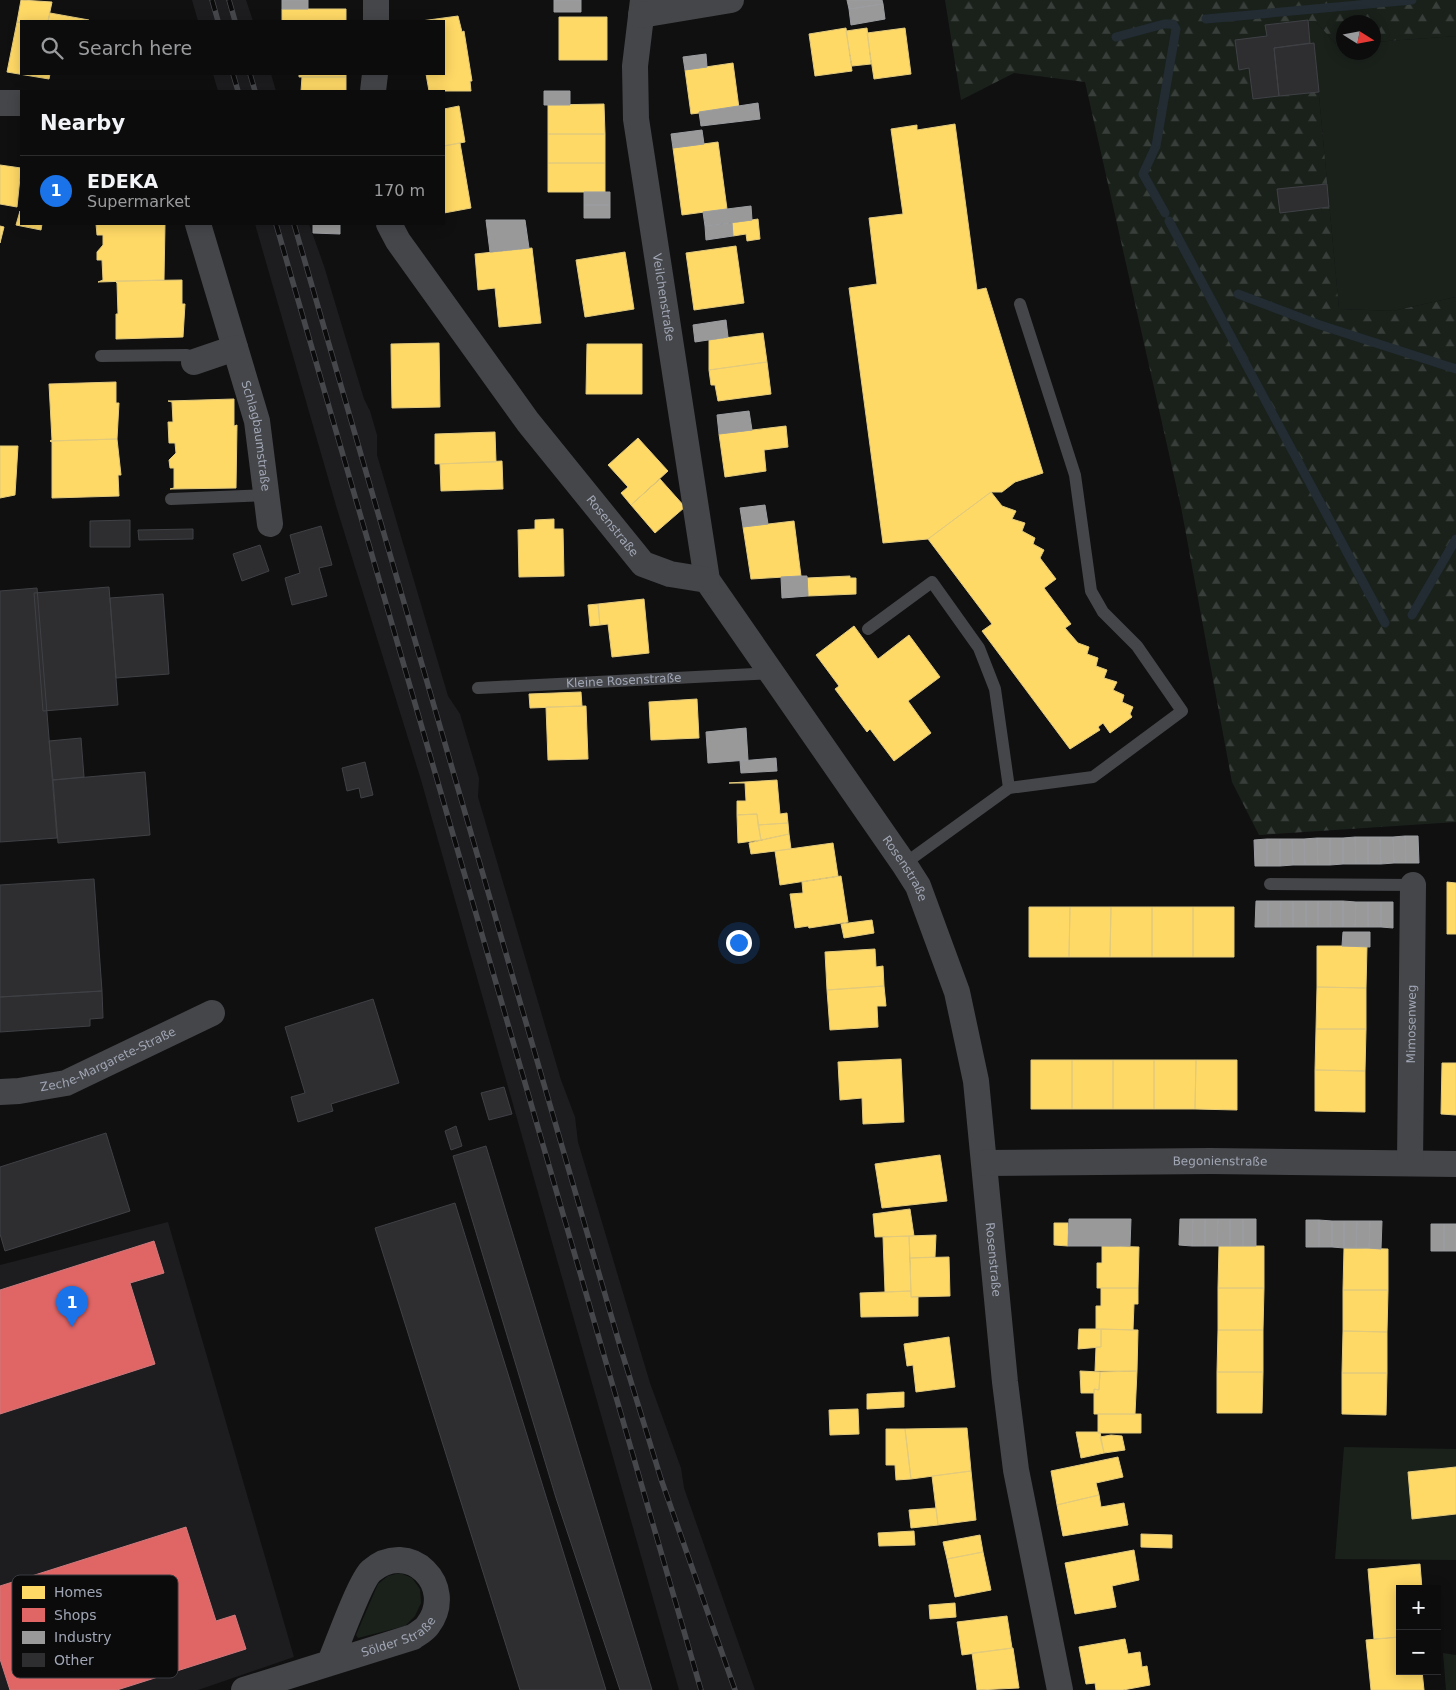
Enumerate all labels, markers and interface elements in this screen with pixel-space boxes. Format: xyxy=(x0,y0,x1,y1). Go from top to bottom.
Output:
north arrow xyxy=(1336,15,1381,60)
search box xyxy=(20,20,445,75)
icon: search xyxy=(38,34,66,62)
text: Search here xyxy=(78,37,192,59)
text: Nearby xyxy=(40,111,125,135)
text: EDEKA xyxy=(87,170,158,192)
text: 1 xyxy=(50,181,62,200)
text: 170 m xyxy=(374,181,425,200)
text: Supermarket xyxy=(87,192,190,211)
street label: Veilchenstraße xyxy=(650,252,677,342)
street label: Schlagbaumstraße xyxy=(238,379,273,492)
street label: Rosenstraße xyxy=(583,493,641,559)
street label: Kleine Rosenstraße xyxy=(566,671,682,690)
street label: Rosenstraße xyxy=(880,833,930,903)
your location xyxy=(726,930,752,956)
street label: Mimosenweg xyxy=(1404,985,1419,1064)
street label: Zeche-Margarete-Straße xyxy=(39,1024,178,1094)
street label: Begonienstraße xyxy=(1173,1154,1267,1169)
street label: Rosenstraße xyxy=(983,1222,1004,1297)
pin: 1 xyxy=(56,1286,88,1327)
legend xyxy=(12,1575,178,1678)
text: Homes xyxy=(54,1584,103,1600)
map controls xyxy=(1396,1585,1441,1675)
button: + xyxy=(1396,1585,1441,1630)
text: Shops xyxy=(54,1607,97,1623)
street label: Sölder Straße xyxy=(359,1614,439,1660)
text: Industry xyxy=(54,1629,112,1645)
button: − xyxy=(1396,1630,1441,1675)
text: Other xyxy=(54,1652,94,1668)

